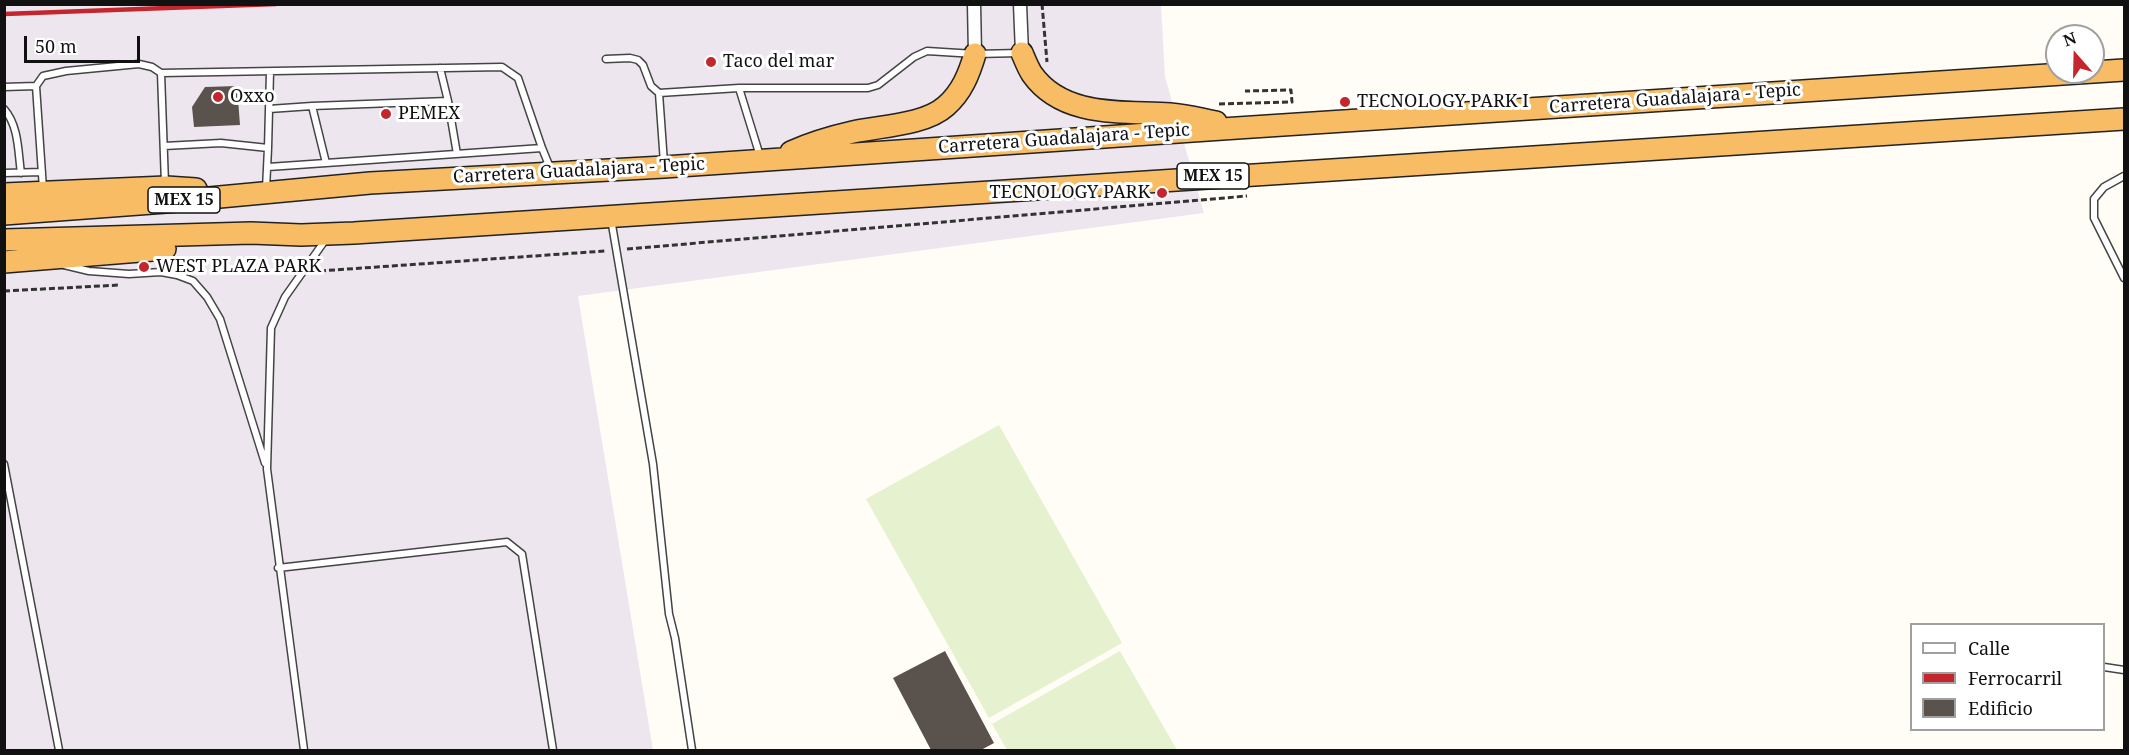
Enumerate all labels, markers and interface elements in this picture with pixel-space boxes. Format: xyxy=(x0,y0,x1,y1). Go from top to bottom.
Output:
scale bar xyxy=(27,24,142,62)
north arrow xyxy=(2045,24,2105,84)
text: N xyxy=(2060,26,2079,51)
text: 50 m xyxy=(35,34,77,58)
place label: Taco del mar xyxy=(723,51,834,73)
marker: Taco del mar xyxy=(704,55,718,69)
street label: Carretera Guadalajara - Tepic xyxy=(1548,79,1802,119)
place label: Oxxo xyxy=(230,86,275,108)
marker: Oxxo xyxy=(211,90,225,104)
place label: TECNOLOGY PARK I xyxy=(1357,91,1529,113)
marker: TECNOLOGY PARK I xyxy=(1338,95,1352,109)
place label: PEMEX xyxy=(398,103,460,125)
marker: PEMEX xyxy=(379,107,393,121)
street label: Carretera Guadalajara - Tepic xyxy=(937,119,1191,159)
street label: Carretera Guadalajara - Tepic xyxy=(453,154,705,188)
road number: MEX 15 xyxy=(1177,163,1249,189)
place label: TECNOLOGY PARK xyxy=(990,182,1150,204)
marker: TECNOLOGY PARK xyxy=(1155,186,1169,200)
road number: MEX 15 xyxy=(148,187,220,213)
place label: WEST PLAZA PARK xyxy=(156,256,321,278)
marker: WEST PLAZA PARK xyxy=(137,260,151,274)
legend xyxy=(1910,623,2105,731)
text: Calle xyxy=(1968,636,2010,660)
text: Ferrocarril xyxy=(1968,666,2062,690)
text: Edificio xyxy=(1968,696,2033,720)

